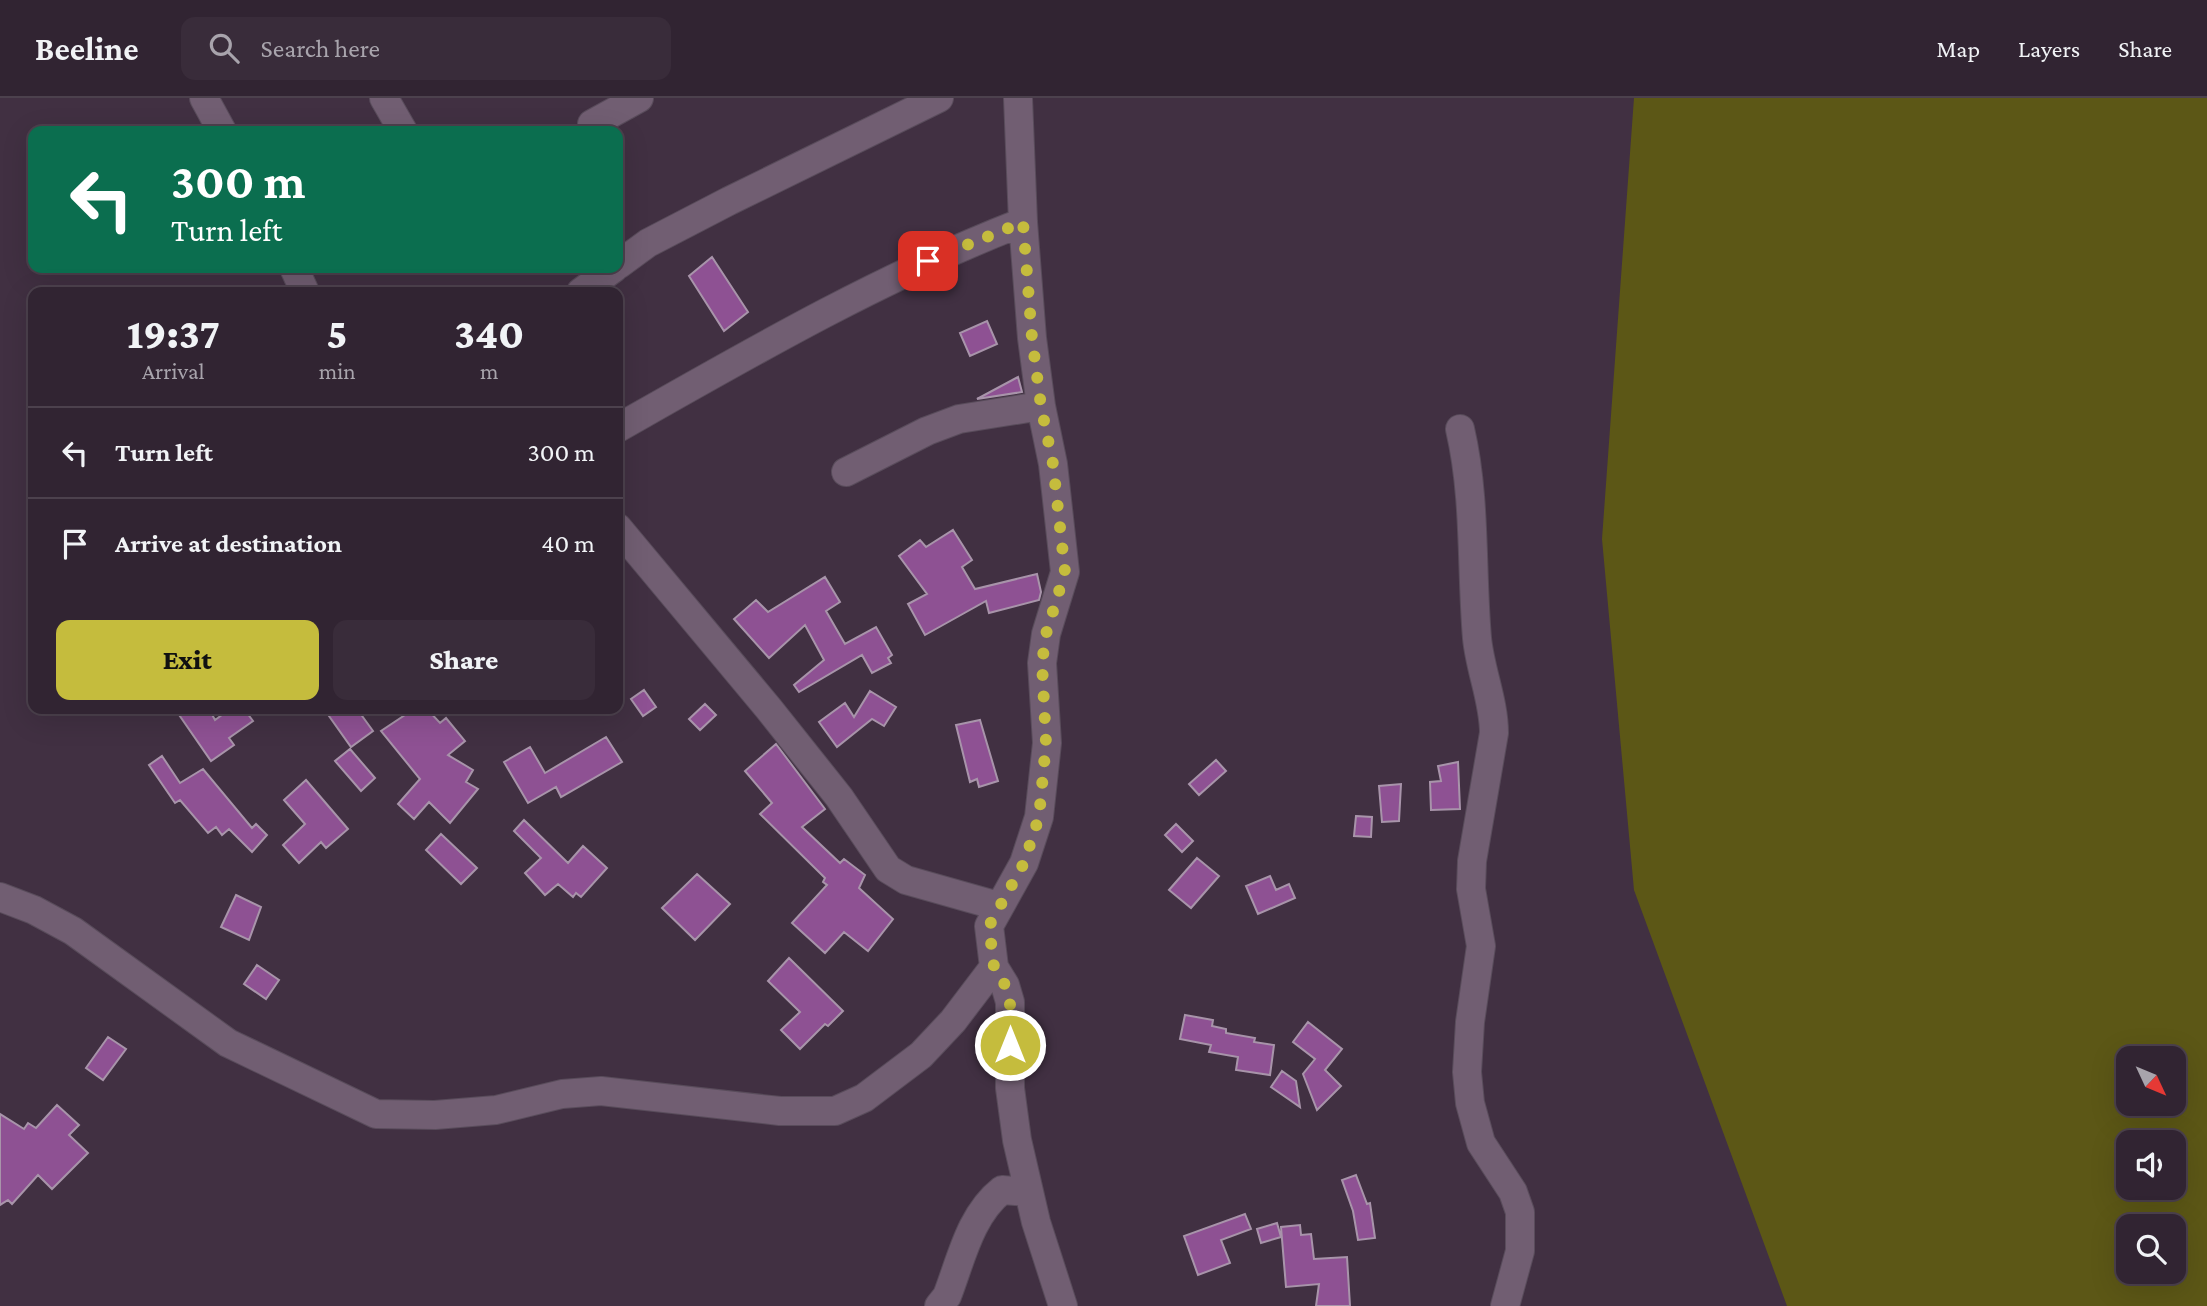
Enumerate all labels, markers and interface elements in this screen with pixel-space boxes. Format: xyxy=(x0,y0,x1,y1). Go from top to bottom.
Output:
search box xyxy=(181,17,671,80)
icon: search xyxy=(205,29,243,67)
text: Beeline xyxy=(35,30,139,67)
text: Search here xyxy=(261,34,380,63)
text: Map xyxy=(1936,35,1980,62)
text: Layers xyxy=(2018,35,2080,62)
text: Share xyxy=(2118,35,2172,62)
icon: left xyxy=(56,154,147,245)
text: 300 m xyxy=(171,154,305,209)
text: Turn left xyxy=(171,212,282,248)
pin xyxy=(898,231,958,291)
icon: arrive xyxy=(909,242,947,280)
text: 19:37 xyxy=(127,310,220,357)
text: 5 xyxy=(327,310,348,357)
text: 340 xyxy=(454,310,524,357)
text: Arrival xyxy=(142,358,205,384)
text: min xyxy=(319,358,356,384)
text: m xyxy=(480,358,498,384)
icon: left xyxy=(56,434,94,472)
text: Turn left xyxy=(115,438,213,467)
text: 300 m xyxy=(527,438,595,467)
icon: arrive xyxy=(56,525,94,563)
text: Arrive at destination xyxy=(115,529,342,558)
text: 40 m xyxy=(541,529,595,558)
button: Exit xyxy=(56,620,319,700)
button: Share xyxy=(333,620,595,700)
position arrow xyxy=(973,1008,1047,1082)
north arrow xyxy=(2116,1046,2186,1116)
map controls xyxy=(2116,1046,2186,1284)
button: sound xyxy=(2116,1130,2186,1200)
button: search xyxy=(2116,1214,2186,1284)

